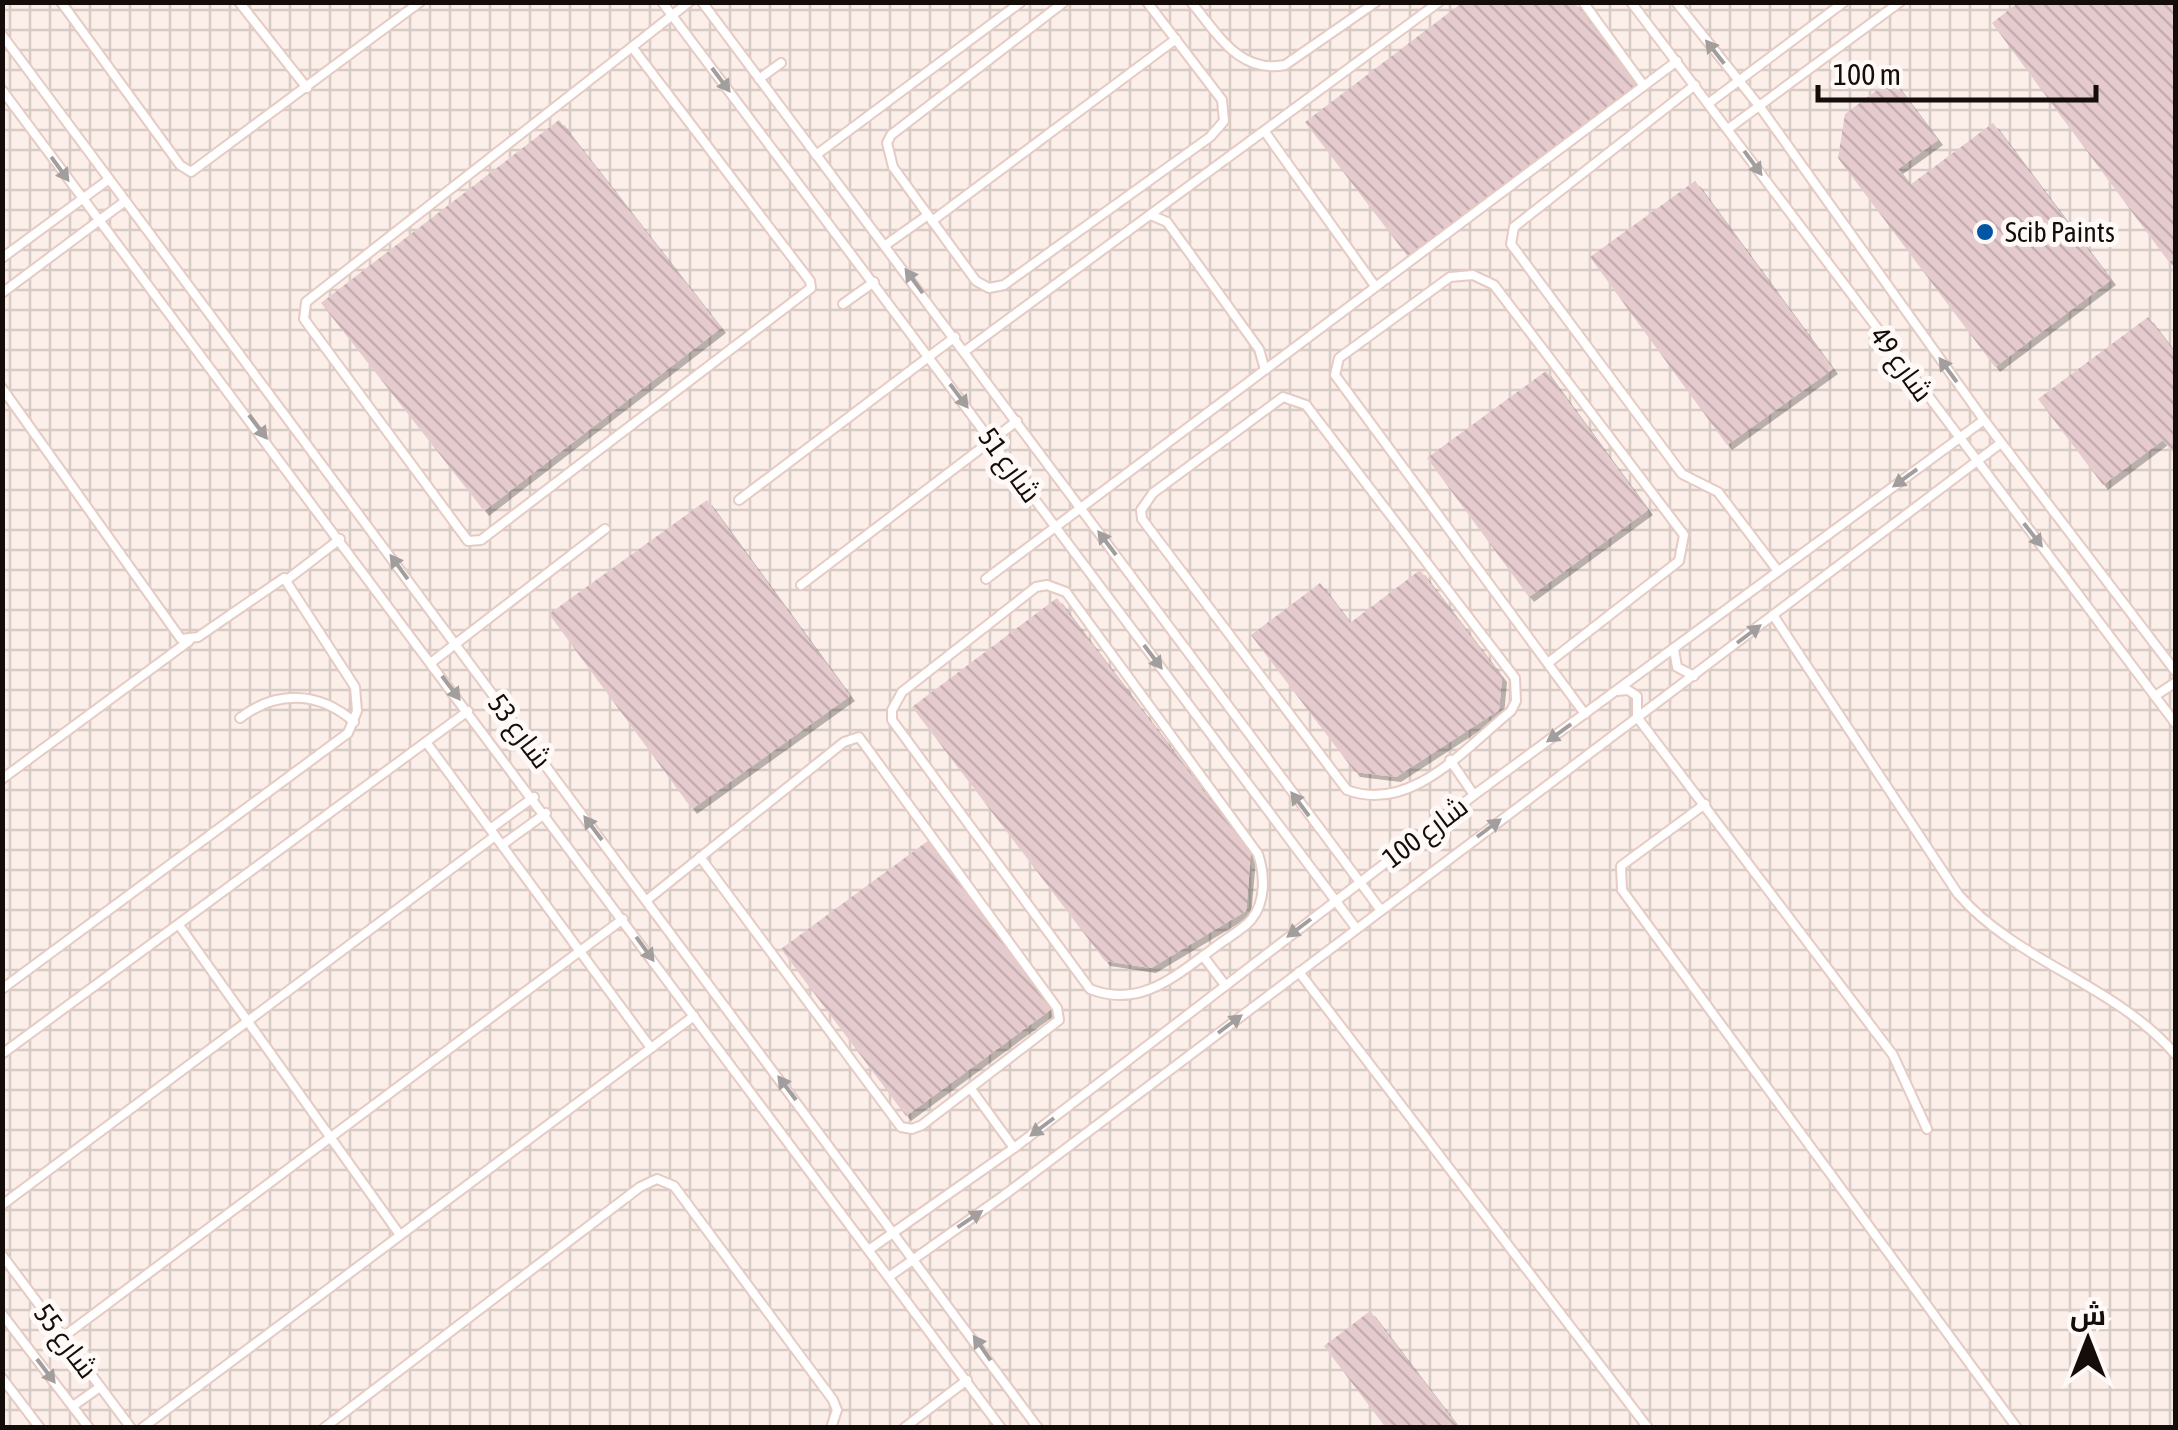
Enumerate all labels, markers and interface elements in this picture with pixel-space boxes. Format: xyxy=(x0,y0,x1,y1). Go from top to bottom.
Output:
one-way arrow xyxy=(1705,39,1726,64)
scale bar xyxy=(1818,40,2096,102)
text: 100 m xyxy=(1833,57,1901,91)
one-way arrow xyxy=(710,67,731,93)
one-way arrow xyxy=(1743,150,1763,177)
one-way arrow xyxy=(50,156,69,182)
place label: Scib Paints xyxy=(2005,216,2115,248)
marker: Scib Paints xyxy=(1974,221,1996,243)
one-way arrow xyxy=(905,268,924,294)
street label: شارع 49 xyxy=(1862,320,1940,409)
one-way arrow xyxy=(1939,357,1959,384)
one-way arrow xyxy=(948,383,968,409)
one-way arrow xyxy=(247,414,267,440)
street label: شارع 51 xyxy=(970,421,1048,510)
one-way arrow xyxy=(1892,467,1919,487)
one-way arrow xyxy=(2022,522,2043,548)
one-way arrow xyxy=(1098,529,1117,556)
one-way arrow xyxy=(389,554,409,580)
one-way arrow xyxy=(1736,624,1762,644)
one-way arrow xyxy=(1142,644,1162,670)
one-way arrow xyxy=(441,675,461,701)
street label: شارع 53 xyxy=(479,688,558,776)
one-way arrow xyxy=(1546,722,1572,742)
street label: شارع 100 xyxy=(1376,790,1475,877)
one-way arrow xyxy=(1291,791,1311,817)
one-way arrow xyxy=(583,815,603,841)
one-way arrow xyxy=(1476,819,1502,839)
one-way arrow xyxy=(1286,917,1312,938)
one-way arrow xyxy=(635,936,654,962)
one-way arrow xyxy=(1217,1015,1243,1035)
one-way arrow xyxy=(778,1075,798,1101)
one-way arrow xyxy=(1029,1116,1055,1136)
one-way arrow xyxy=(956,1210,983,1229)
north arrow xyxy=(2038,1290,2138,1390)
street label: شارع 55 xyxy=(25,1298,104,1386)
text: ش xyxy=(2070,1299,2106,1332)
one-way arrow xyxy=(973,1335,992,1361)
one-way arrow xyxy=(35,1357,56,1383)

